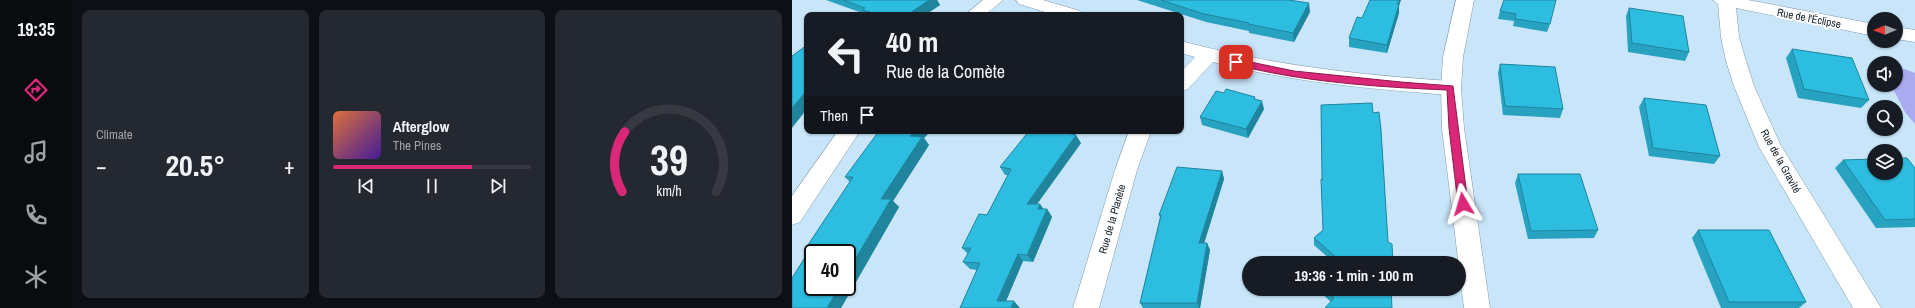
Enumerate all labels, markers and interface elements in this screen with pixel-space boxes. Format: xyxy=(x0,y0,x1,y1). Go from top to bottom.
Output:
street label: Rue de l'Éclipse xyxy=(1776,5,1842,31)
north arrow xyxy=(1867,12,1903,48)
map controls xyxy=(1867,12,1903,180)
text: 19:35 xyxy=(17,17,55,42)
text: 40 m xyxy=(886,23,938,61)
icon: left xyxy=(820,28,872,80)
pin xyxy=(1219,45,1253,79)
icon: arrive xyxy=(1225,51,1247,73)
button: sound xyxy=(1867,56,1903,92)
text: Rue de la Comète xyxy=(886,59,1005,84)
icon: directions xyxy=(22,76,50,104)
button: search xyxy=(1867,100,1903,136)
icon: arrive xyxy=(856,104,878,126)
text: Then xyxy=(820,105,848,126)
text: Afterglow xyxy=(393,116,449,137)
text: Climate xyxy=(96,126,133,143)
street label: Rue de la Gravité xyxy=(1758,127,1804,195)
text: 39 xyxy=(650,132,688,188)
text: The Pines xyxy=(393,137,441,154)
icon: music xyxy=(22,138,50,166)
button: layers xyxy=(1867,144,1903,180)
text: 20.5° xyxy=(165,145,225,185)
text: − xyxy=(96,151,107,181)
text: + xyxy=(284,151,295,181)
icon: previous xyxy=(355,175,377,197)
icon: pause xyxy=(421,175,443,197)
icon: next xyxy=(487,175,509,197)
text: km/h xyxy=(656,181,681,200)
street label: Rue de la Planète xyxy=(1095,183,1129,255)
position arrow xyxy=(1442,183,1484,225)
icon: phone xyxy=(22,201,50,229)
speed limit sign: 40 xyxy=(804,244,856,296)
icon: climate xyxy=(22,263,50,291)
text: 19:36 · 1 min · 100 m xyxy=(1295,265,1413,286)

